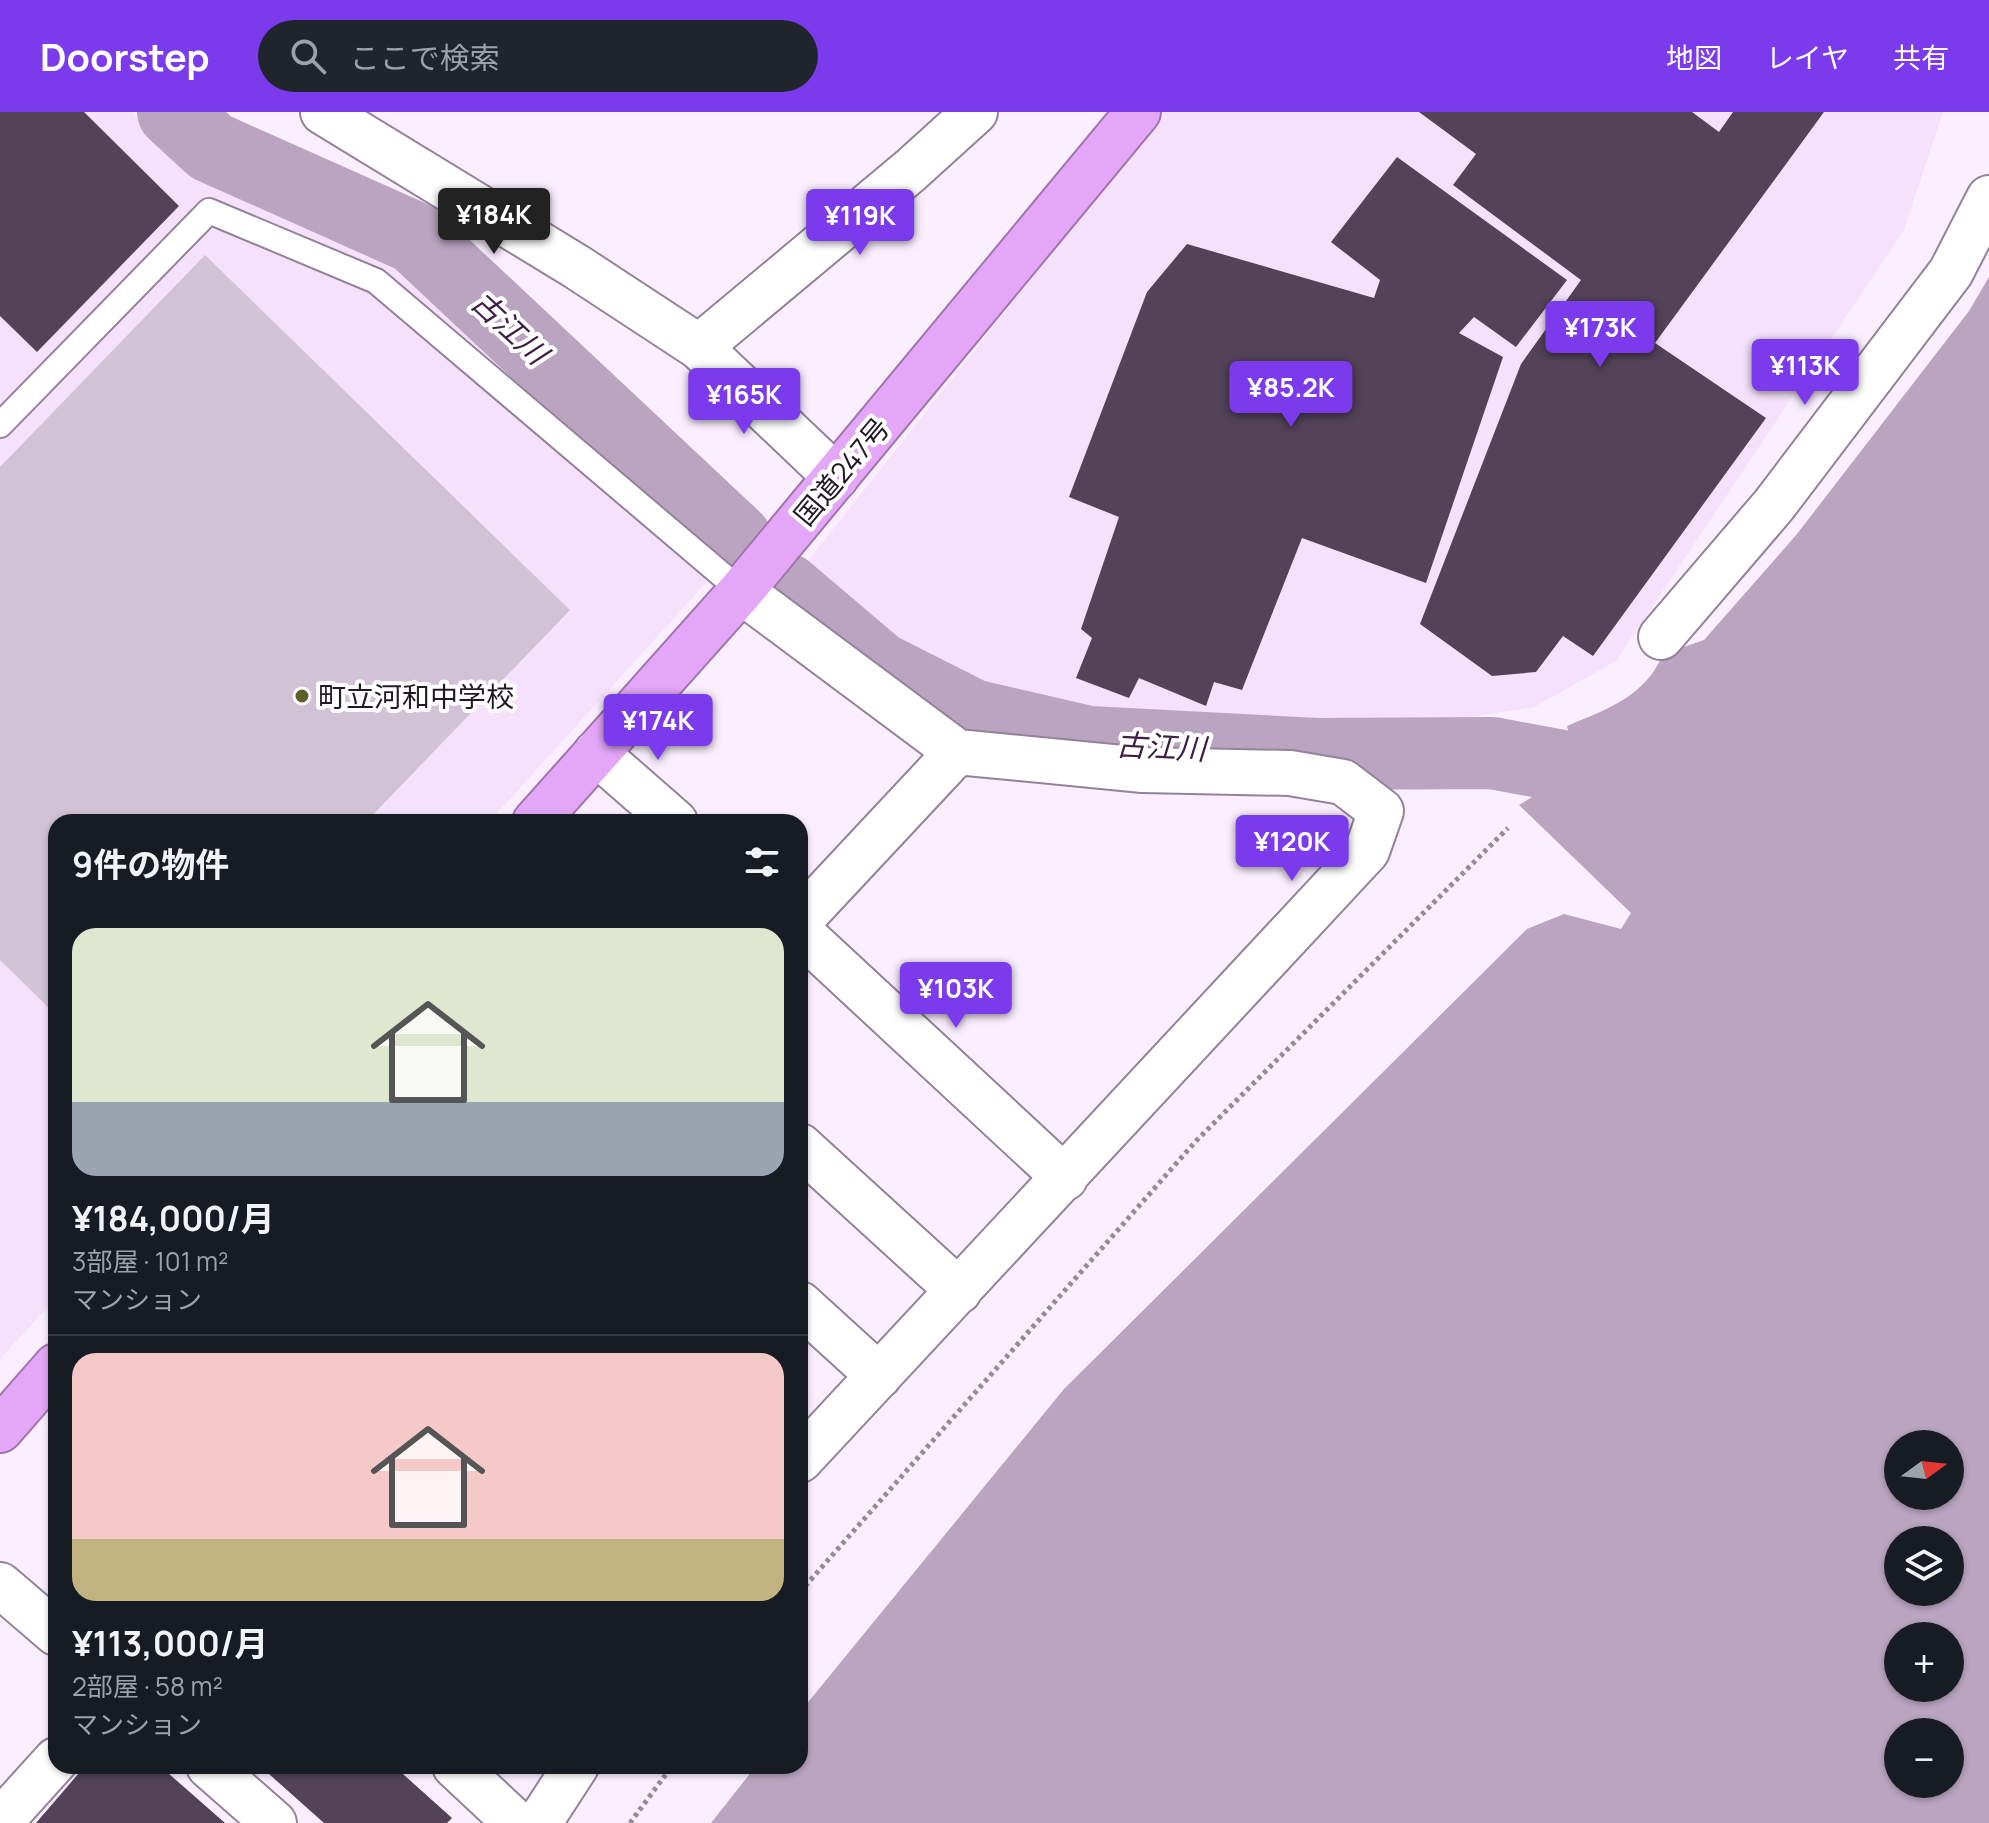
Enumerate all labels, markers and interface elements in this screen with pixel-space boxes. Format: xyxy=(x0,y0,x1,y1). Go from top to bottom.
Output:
search box xyxy=(258,20,818,92)
text: Doorstep xyxy=(40,30,210,82)
icon: search xyxy=(286,34,330,78)
text: ここで検索 xyxy=(350,37,500,78)
text: 地図 xyxy=(1666,38,1722,76)
text: レイヤ xyxy=(1766,38,1849,76)
text: 共有 xyxy=(1893,38,1949,76)
pin: ¥184K xyxy=(438,188,550,256)
pin: ¥119K xyxy=(804,189,916,257)
text: ¥184K xyxy=(456,196,532,232)
text: ¥119K xyxy=(824,197,896,233)
water label: 古江川 xyxy=(463,281,559,375)
pin: ¥173K xyxy=(1544,301,1656,369)
text: ¥173K xyxy=(1563,309,1637,345)
pin: ¥113K xyxy=(1749,339,1861,407)
text: ¥113K xyxy=(1770,347,1840,383)
pin: ¥85.2K xyxy=(1226,361,1356,429)
pin: ¥165K xyxy=(688,368,800,436)
text: ¥85.2K xyxy=(1247,369,1335,405)
text: ¥165K xyxy=(706,376,782,412)
street label: 国道247号 xyxy=(785,409,897,533)
place label: 町立河和中学校 xyxy=(318,677,514,715)
marker: 町立河和中学校 xyxy=(293,687,311,705)
pin: ¥174K xyxy=(602,694,714,762)
text: ¥174K xyxy=(622,702,694,738)
water label: 古江川 xyxy=(1115,723,1210,769)
pin: ¥120K xyxy=(1236,815,1348,883)
text: ¥120K xyxy=(1254,823,1330,859)
icon: filters xyxy=(740,840,784,884)
text: 9件の物件 xyxy=(72,841,229,887)
pin: ¥103K xyxy=(900,962,1012,1030)
text: ¥103K xyxy=(918,970,994,1006)
icon: home xyxy=(356,980,500,1124)
text: ¥184,000/月 xyxy=(72,1195,275,1241)
text: 3部屋 · 101 m² xyxy=(72,1243,228,1279)
text: マンション xyxy=(72,1281,202,1317)
icon: home xyxy=(356,1405,500,1549)
north arrow xyxy=(1884,1430,1964,1510)
map controls xyxy=(1884,1430,1964,1798)
button: layers xyxy=(1884,1526,1964,1606)
text: ¥113,000/月 xyxy=(72,1620,269,1666)
button: + xyxy=(1884,1622,1964,1702)
text: 2部屋 · 58 m² xyxy=(72,1668,223,1704)
text: マンション xyxy=(72,1706,202,1742)
button: − xyxy=(1884,1718,1964,1798)

